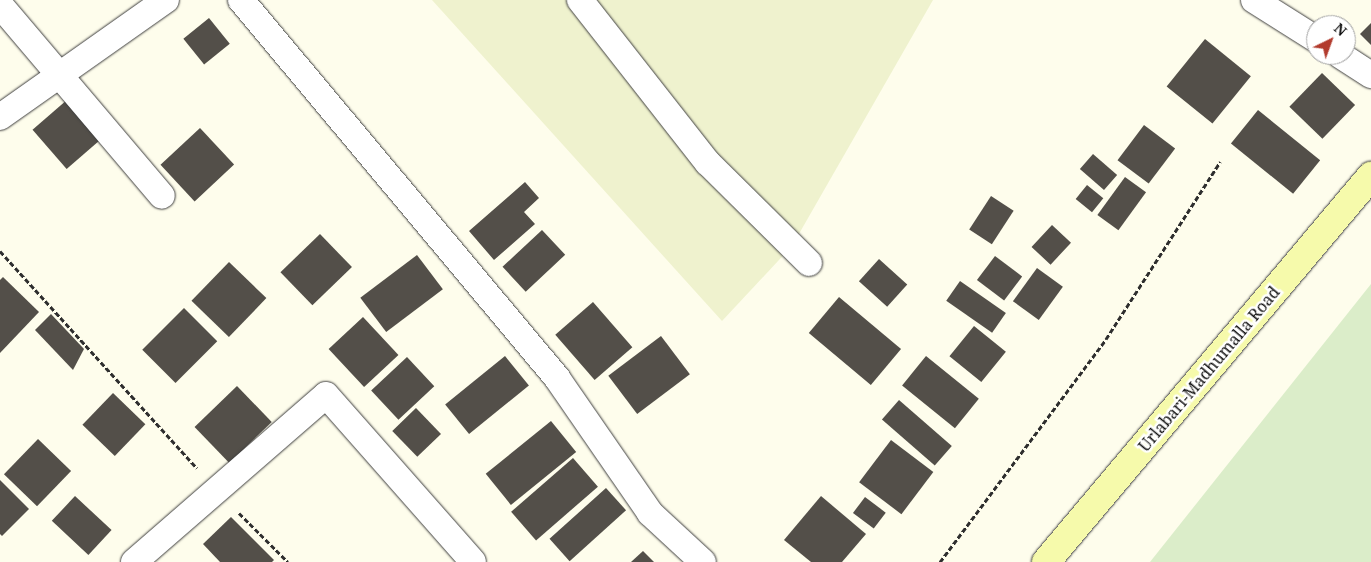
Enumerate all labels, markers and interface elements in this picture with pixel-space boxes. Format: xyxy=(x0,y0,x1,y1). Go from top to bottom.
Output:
north arrow xyxy=(1306,15,1356,65)
text: N xyxy=(1330,18,1351,40)
street label: Urlabari-Madhumalla Road xyxy=(1134,283,1284,455)

